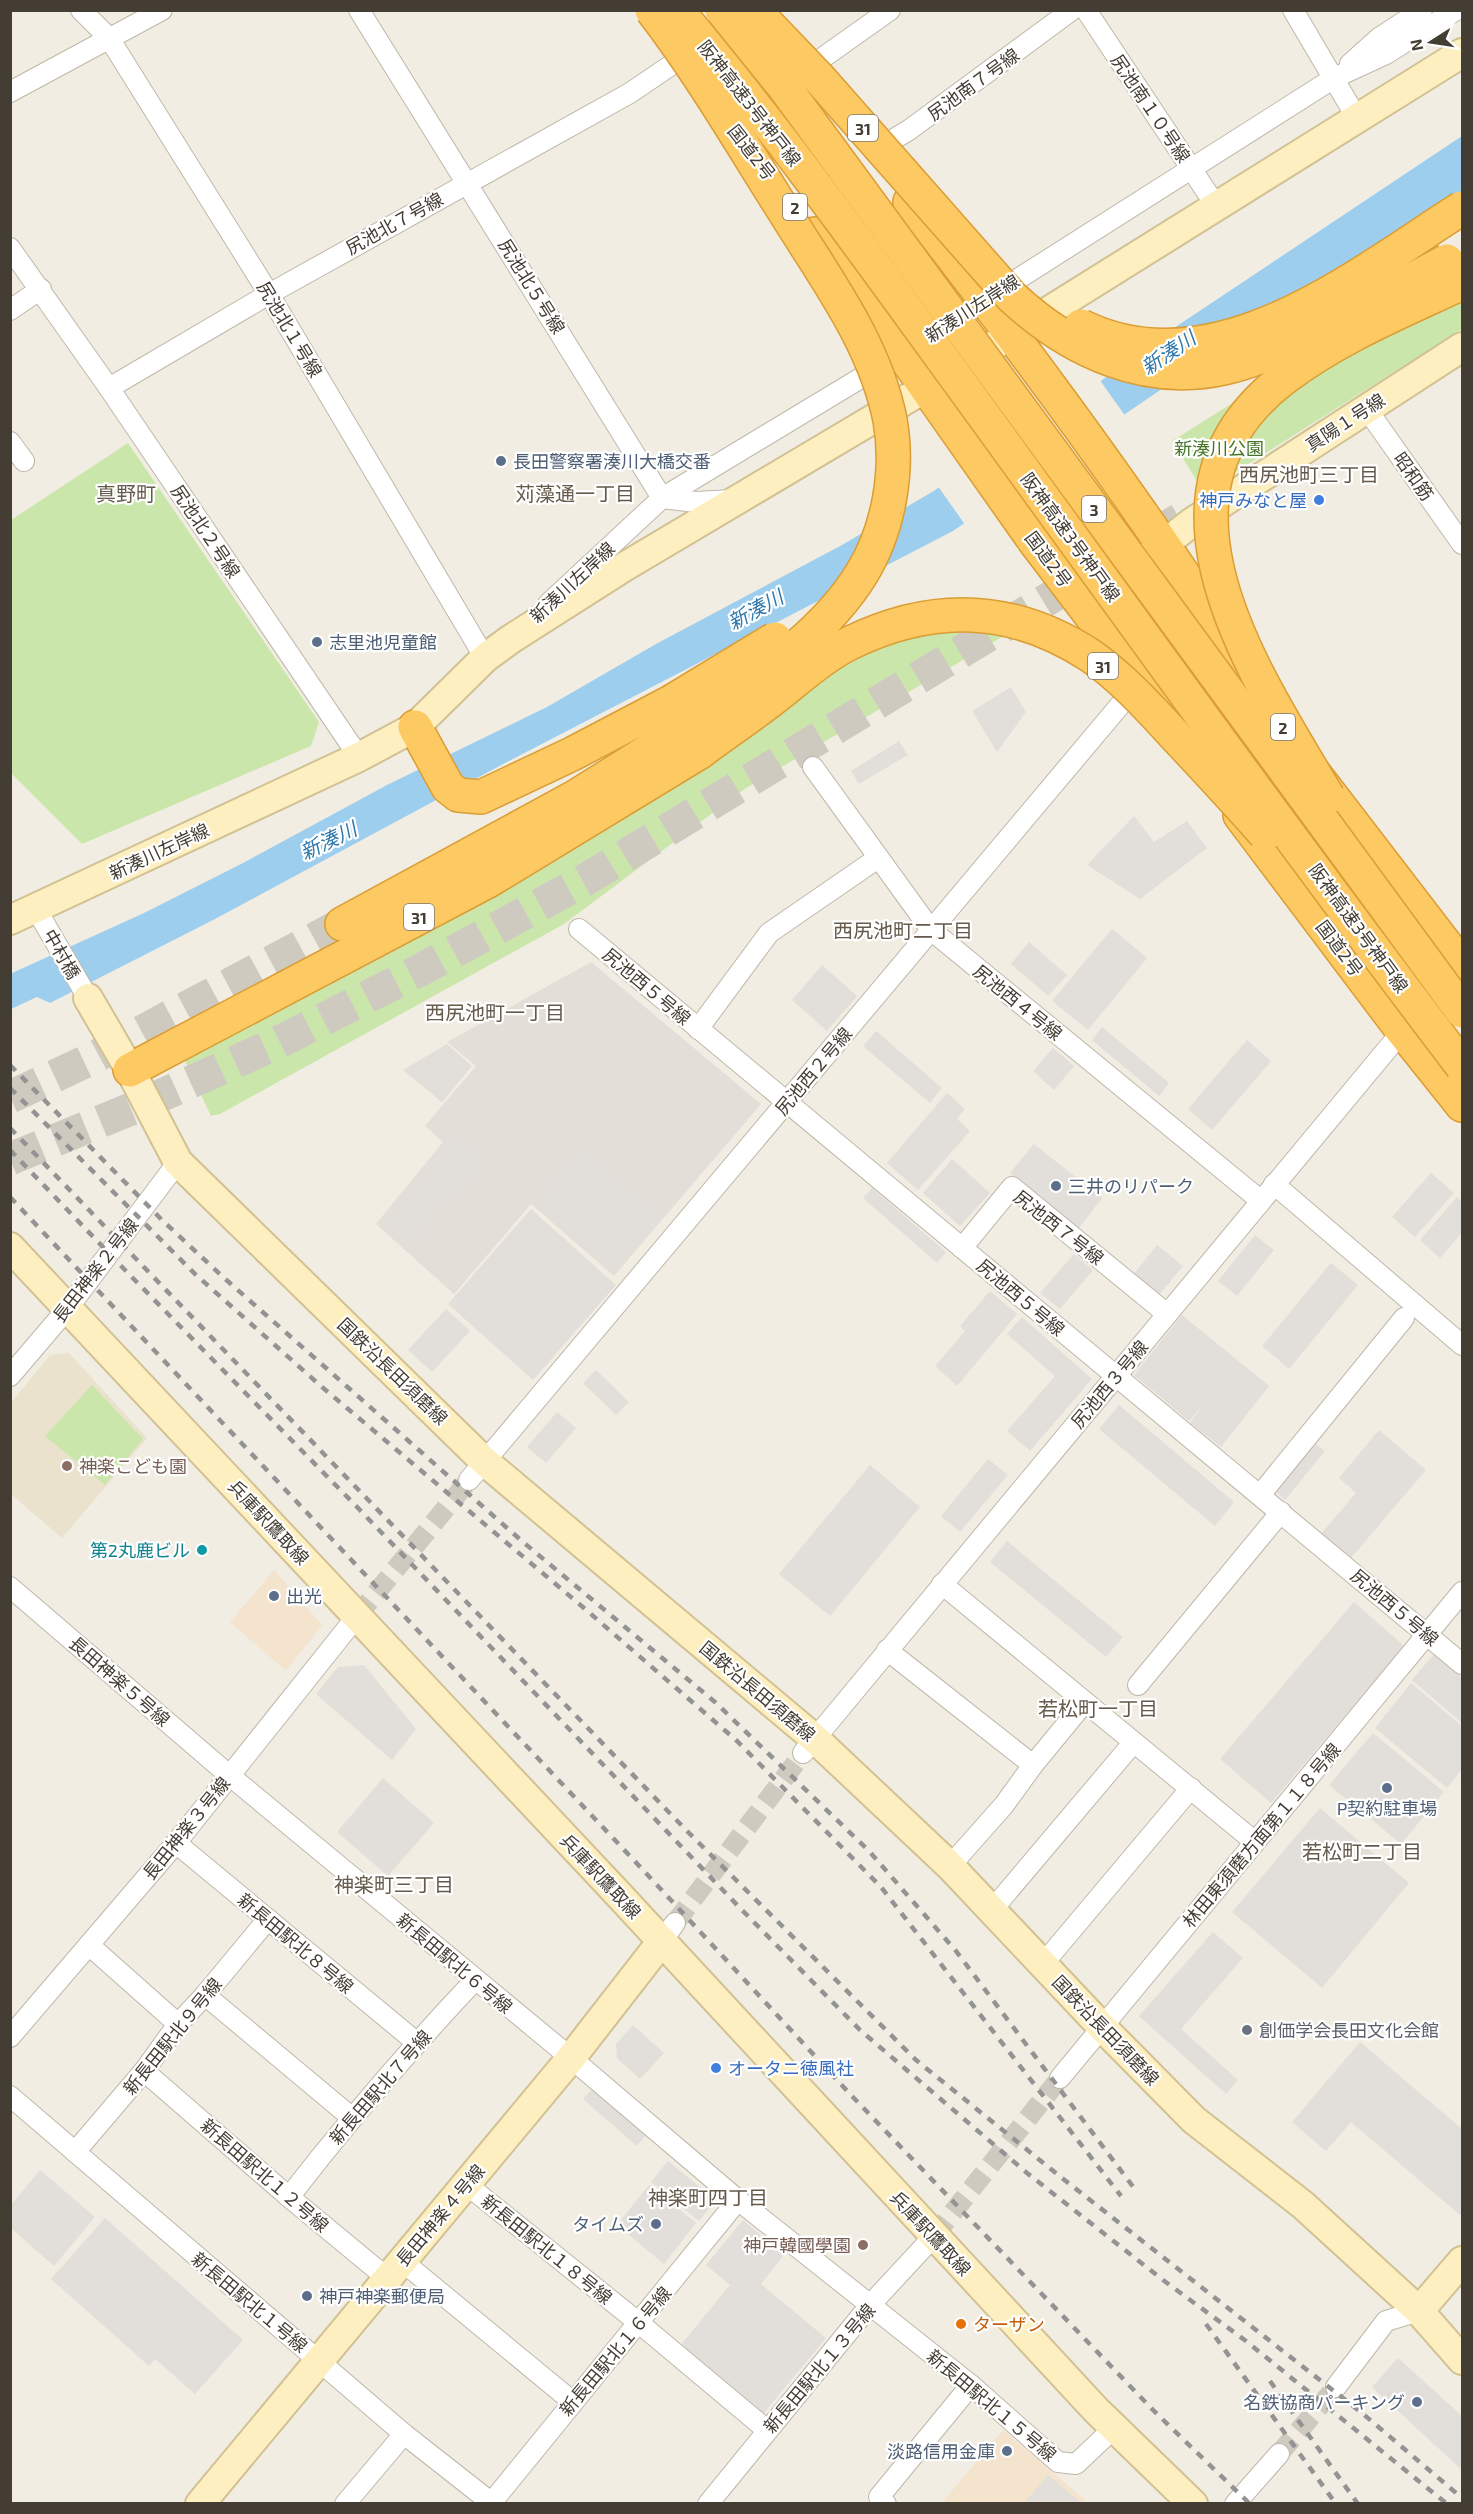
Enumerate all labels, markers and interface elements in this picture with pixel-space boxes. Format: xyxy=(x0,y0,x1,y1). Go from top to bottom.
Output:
north arrow xyxy=(1401,12,1461,72)
street label: 阪神高速3号神戸線 xyxy=(694,36,806,170)
text: N xyxy=(1405,38,1426,53)
street label: 尻池南７号線 xyxy=(923,43,1023,125)
street label: 尻池南１０号線 xyxy=(1107,50,1195,166)
road number: 31 xyxy=(848,115,878,141)
street label: 国道2号 xyxy=(724,120,780,184)
street label: 尻池北７号線 xyxy=(341,187,447,259)
road number: 2 xyxy=(783,194,807,220)
street label: 尻池北５号線 xyxy=(494,234,570,338)
street label: 新湊川左岸線 xyxy=(921,269,1023,347)
street label: 尻池北１号線 xyxy=(253,277,327,381)
water label: 新湊川 xyxy=(1136,324,1201,379)
street label: 真陽１号線 xyxy=(1301,388,1389,456)
park label: 新湊川公園 xyxy=(1174,437,1264,459)
street label: 昭和筋 xyxy=(1390,448,1438,504)
place label: 長田警察署湊川大橋交番 xyxy=(513,450,711,472)
marker: 長田警察署湊川大橋交番 xyxy=(494,454,508,468)
district label: 西尻池町三丁目 xyxy=(1239,462,1379,486)
street label: 阪神高速3号神戸線 xyxy=(1017,468,1125,606)
street label: 尻池北２号線 xyxy=(167,480,245,582)
district label: 真野町 xyxy=(96,481,156,505)
district label: 苅藻通一丁目 xyxy=(515,481,635,505)
place label: 神戸みなと屋 xyxy=(1199,489,1307,511)
marker: 神戸みなと屋 xyxy=(1312,493,1326,507)
road number: 3 xyxy=(1082,496,1106,522)
street label: 国道2号 xyxy=(1021,527,1077,591)
street label: 新湊川左岸線 xyxy=(525,537,619,627)
water label: 新湊川 xyxy=(723,583,789,634)
place label: 志里池児童館 xyxy=(329,631,437,653)
marker: 志里池児童館 xyxy=(310,635,324,649)
road number: 31 xyxy=(1088,653,1118,679)
road number: 2 xyxy=(1271,714,1295,740)
water label: 新湊川 xyxy=(296,815,362,864)
street label: 新湊川左岸線 xyxy=(105,818,213,884)
street label: 阪神高速3号神戸線 xyxy=(1305,859,1413,997)
road number: 31 xyxy=(404,904,434,930)
street label: 国道2号 xyxy=(1312,916,1368,980)
district label: 西尻池町二丁目 xyxy=(833,918,973,942)
street label: 中村橋 xyxy=(39,925,85,983)
street label: 尻池西５号線 xyxy=(599,943,695,1029)
street label: 尻池西４号線 xyxy=(969,959,1067,1045)
district label: 西尻池町一丁目 xyxy=(425,1000,565,1024)
street label: 尻池西２号線 xyxy=(770,1023,856,1119)
place label: 三井のリパーク xyxy=(1068,1175,1194,1197)
marker: 三井のリパーク xyxy=(1049,1179,1063,1193)
street label: 尻池西７号線 xyxy=(1010,1185,1108,1269)
street label: 長田神楽２号線 xyxy=(48,1214,142,1326)
street label: 尻池西５号線 xyxy=(973,1254,1069,1340)
street label: 国鉄沿長田須磨線 xyxy=(334,1313,452,1429)
street label: 尻池西３号線 xyxy=(1066,1336,1152,1432)
place label: 神楽こども園 xyxy=(79,1455,187,1477)
marker: 神楽こども園 xyxy=(60,1459,74,1473)
street label: 兵庫駅鷹取線 xyxy=(224,1475,314,1569)
place label: 第2丸鹿ビル xyxy=(90,1539,190,1561)
marker: 第2丸鹿ビル xyxy=(195,1543,209,1557)
street label: 尻池西５号線 xyxy=(1347,1564,1443,1650)
place label: 出光 xyxy=(286,1585,322,1607)
marker: 出光 xyxy=(267,1589,281,1603)
street label: 長田神楽５号線 xyxy=(65,1631,175,1731)
street label: 国鉄沿長田須磨線 xyxy=(696,1636,820,1746)
district label: 若松町一丁目 xyxy=(1038,1696,1158,1720)
street label: 林田東須磨方面第１１８号線 xyxy=(1177,1738,1345,1932)
street label: 長田神楽３号線 xyxy=(138,1772,234,1884)
marker: P契約駐車場 xyxy=(1380,1781,1394,1795)
place label: P契約駐車場 xyxy=(1337,1797,1437,1819)
street label: 兵庫駅鷹取線 xyxy=(556,1829,646,1923)
district label: 若松町二丁目 xyxy=(1302,1839,1422,1863)
district label: 神楽町三丁目 xyxy=(334,1872,454,1896)
street label: 新長田駅北８号線 xyxy=(234,1888,358,1998)
street label: 新長田駅北６号線 xyxy=(393,1908,517,2018)
street label: 国鉄沿長田須磨線 xyxy=(1048,1971,1164,2089)
street label: 新長田駅北９号線 xyxy=(118,1973,226,2099)
place label: 創価学会長田文化会館 xyxy=(1259,2019,1439,2041)
marker: 創価学会長田文化会館 xyxy=(1240,2023,1254,2037)
street label: 新長田駅北７号線 xyxy=(324,2025,436,2149)
place label: オータニ徳風社 xyxy=(728,2057,854,2079)
marker: オータニ徳風社 xyxy=(709,2061,723,2075)
street label: 新長田駅北１２号線 xyxy=(197,2114,333,2236)
street label: 長田神楽４号線 xyxy=(391,2160,489,2270)
district label: 神楽町四丁目 xyxy=(648,2185,768,2209)
street label: 兵庫駅鷹取線 xyxy=(886,2186,976,2280)
street label: 新長田駅北１８号線 xyxy=(477,2189,617,2309)
place label: タイムズ xyxy=(572,2213,644,2235)
marker: タイムズ xyxy=(649,2217,663,2231)
place label: 神戸韓國學園 xyxy=(743,2234,851,2256)
marker: 神戸韓國學園 xyxy=(856,2238,870,2252)
street label: 新長田駅北１号線 xyxy=(188,2247,312,2357)
street label: 新長田駅北１６号線 xyxy=(555,2282,675,2420)
place label: 神戸神楽郵便局 xyxy=(319,2285,445,2307)
marker: 神戸神楽郵便局 xyxy=(300,2289,314,2303)
street label: 新長田駅北１３号線 xyxy=(759,2299,879,2437)
place label: ターザン xyxy=(973,2313,1045,2335)
marker: ターザン xyxy=(954,2317,968,2331)
street label: 新長田駅北１５号線 xyxy=(923,2345,1061,2465)
place label: 名鉄協商パーキング xyxy=(1244,2391,1405,2413)
marker: 名鉄協商パーキング xyxy=(1410,2395,1424,2409)
place label: 淡路信用金庫 xyxy=(887,2440,995,2462)
marker: 淡路信用金庫 xyxy=(1000,2444,1014,2458)

